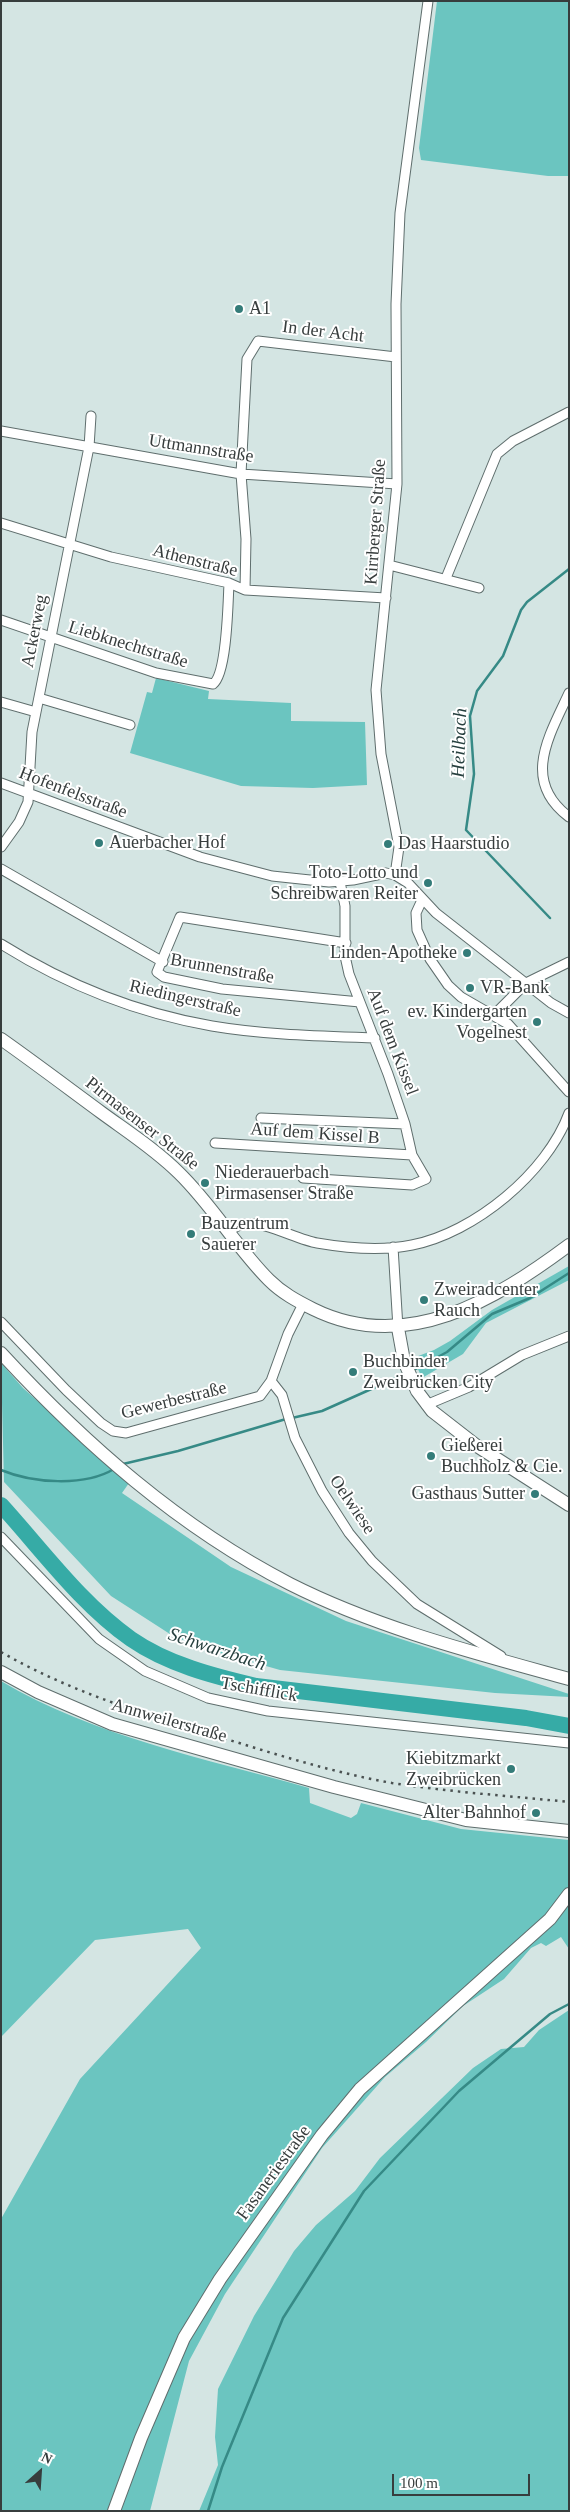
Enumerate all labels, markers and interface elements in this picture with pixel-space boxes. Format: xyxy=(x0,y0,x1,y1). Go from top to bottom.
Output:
place label: A1 xyxy=(249,298,271,320)
marker: A1 xyxy=(233,303,245,315)
street label: In der Acht xyxy=(281,316,365,348)
street label: Uttmannstraße xyxy=(147,430,255,468)
street label: Kirrberger Straße xyxy=(361,458,391,586)
street label: Athenstraße xyxy=(150,540,240,582)
street label: Ackerweg xyxy=(17,593,53,669)
street label: Liebknechtstraße xyxy=(66,617,190,673)
water label: Heilbach xyxy=(447,708,473,778)
street label: Hofenfelsstraße xyxy=(16,762,130,824)
place label: Auerbacher Hof xyxy=(109,832,225,854)
place label: Das Haarstudio xyxy=(398,833,509,855)
marker: Auerbacher Hof xyxy=(93,837,105,849)
marker: Das Haarstudio xyxy=(382,838,394,850)
place label: Toto-Lotto und Schreibwaren Reiter xyxy=(271,862,418,904)
marker: Toto-Lotto und Schreibwaren Reiter xyxy=(422,877,434,889)
place label: Linden-Apotheke xyxy=(330,942,457,964)
marker: Linden-Apotheke xyxy=(461,947,473,959)
street label: Brunnenstraße xyxy=(168,949,276,989)
street label: Riedingerstraße xyxy=(127,976,243,1022)
place label: VR-Bank xyxy=(480,977,549,999)
marker: VR-Bank xyxy=(464,982,476,994)
street label: Auf dem Kissel xyxy=(362,985,422,1099)
place label: ev. Kindergarten Vogelnest xyxy=(408,1001,527,1044)
marker: ev. Kindergarten Vogelnest xyxy=(531,1016,543,1028)
street label: Pirmasenser Straße xyxy=(81,1073,203,1175)
street label: Auf dem Kissel B xyxy=(250,1119,380,1149)
place label: Niederauerbach Pirmasenser Straße xyxy=(215,1162,353,1204)
marker: Niederauerbach Pirmasenser Straße xyxy=(199,1177,211,1189)
place label: Bauzentrum Sauerer xyxy=(201,1213,289,1256)
marker: Bauzentrum Sauerer xyxy=(185,1228,197,1240)
place label: Zweiradcenter Rauch xyxy=(434,1279,538,1322)
marker: Zweiradcenter Rauch xyxy=(418,1294,430,1306)
place label: Buchbinder Zweibrücken City xyxy=(363,1351,493,1394)
marker: Buchbinder Zweibrücken City xyxy=(347,1366,359,1378)
street label: Gewerbestraße xyxy=(119,1377,229,1425)
place label: Gießerei Buchholz & Cie. xyxy=(441,1435,562,1478)
marker: Gießerei Buchholz & Cie. xyxy=(425,1450,437,1462)
street label: Oelwiese xyxy=(324,1471,380,1539)
place label: Gasthaus Sutter xyxy=(412,1483,525,1505)
marker: Gasthaus Sutter xyxy=(529,1488,541,1500)
water label: Schwarzbach xyxy=(165,1624,269,1676)
street label: Tschifflick xyxy=(219,1673,299,1707)
street label: Annweilerstraße xyxy=(109,1694,229,1748)
place label: Kiebitzmarkt Zweibrücken xyxy=(406,1748,501,1790)
marker: Kiebitzmarkt Zweibrücken xyxy=(505,1763,517,1775)
place label: Alter Bahnhof xyxy=(423,1802,526,1824)
marker: Alter Bahnhof xyxy=(530,1807,542,1819)
street label: Fasaneriestraße xyxy=(232,2121,316,2225)
north arrow xyxy=(15,2447,65,2497)
text: N xyxy=(39,2449,55,2467)
scale bar xyxy=(395,2464,532,2496)
text: 100 m xyxy=(400,2475,438,2491)

